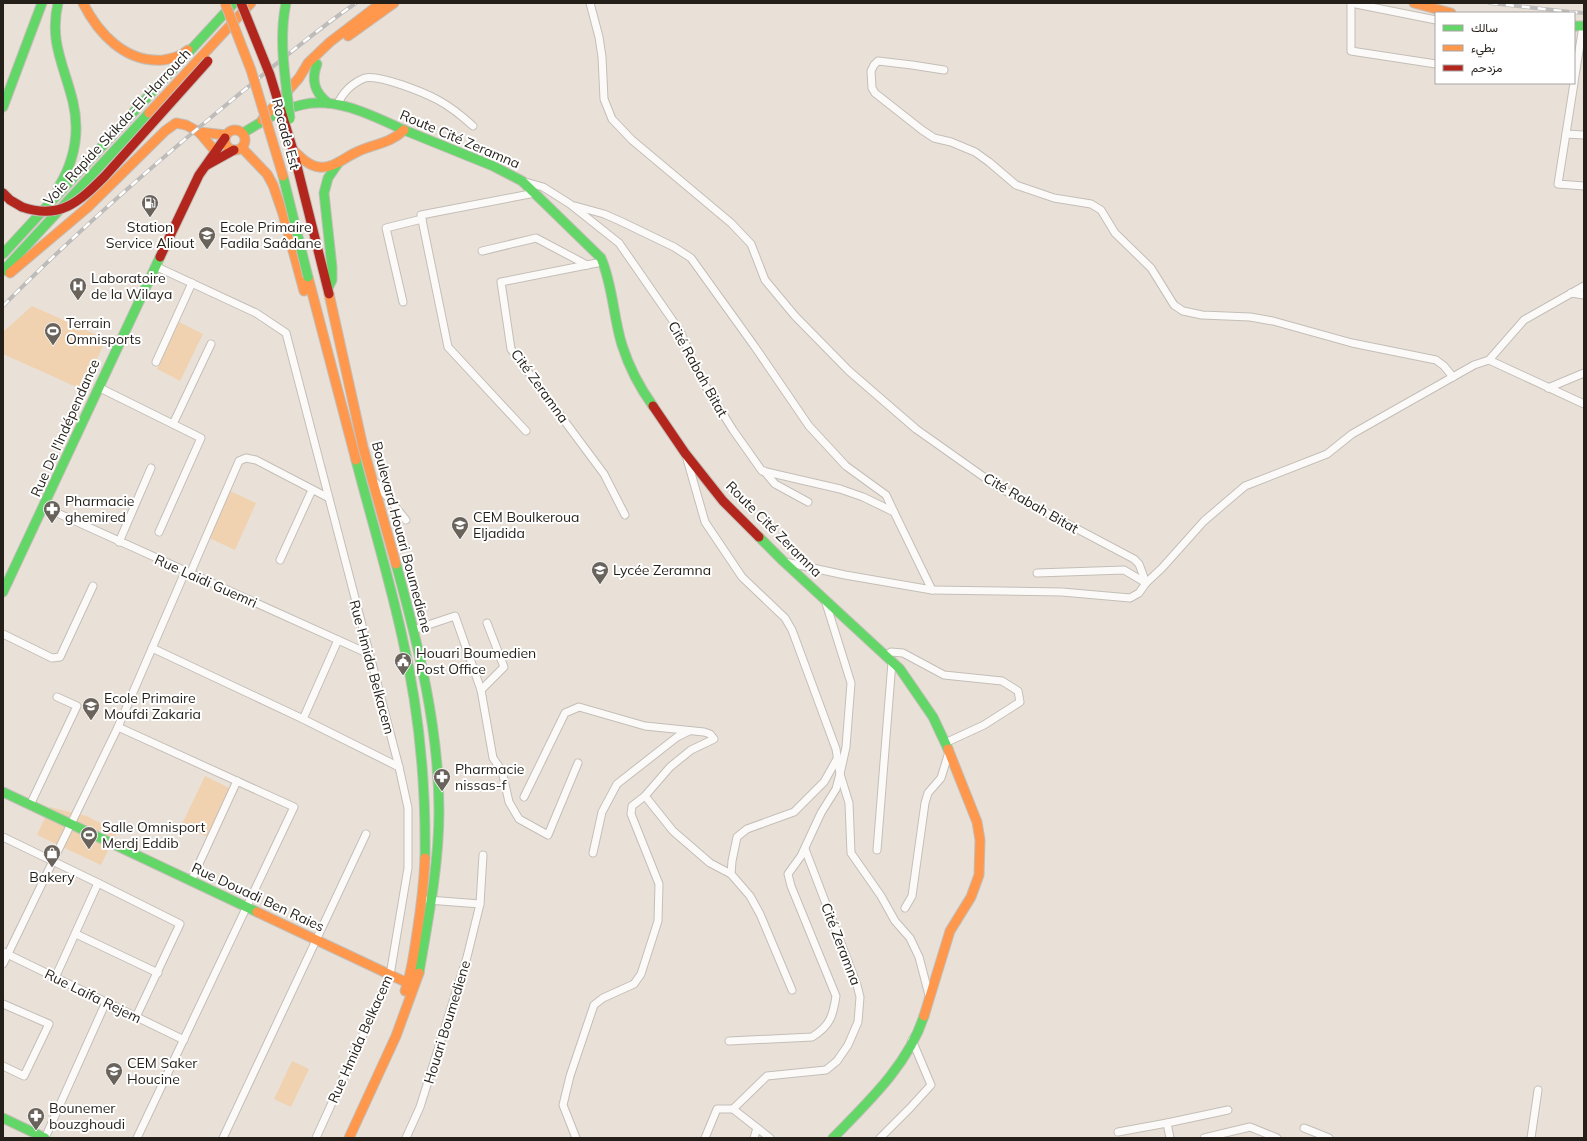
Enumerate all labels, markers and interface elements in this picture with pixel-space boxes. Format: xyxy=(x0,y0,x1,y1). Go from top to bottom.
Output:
legend xyxy=(1435,12,1575,84)
text: سالك xyxy=(1471,20,1498,35)
text: بطيء xyxy=(1471,40,1495,58)
street label: Voie Rapide Skikda-El-Harrouch xyxy=(39,45,195,209)
text: مزدحم xyxy=(1471,60,1502,76)
street label: Rocade Est xyxy=(268,97,304,171)
street label: Route Cité Zeramna xyxy=(397,106,523,172)
fuel station icon: Station Service Aliout xyxy=(140,193,160,218)
place label: Station Service Aliout xyxy=(106,218,194,252)
place label: Ecole Primaire Fadila Saâdane xyxy=(220,218,321,252)
school or university icon: Ecole Primaire Fadila Saâdane xyxy=(197,225,217,250)
place label: Laboratoire de la Wilaya xyxy=(91,269,172,303)
hospital icon: Laboratoire de la Wilaya xyxy=(68,276,88,301)
place label: Terrain Omnisports xyxy=(66,314,141,348)
street label: Cité Rabah Bitat xyxy=(664,318,732,420)
sports icon: Terrain Omnisports xyxy=(43,321,63,346)
street label: Cité Zeramna xyxy=(507,345,573,427)
street label: Rue De l'Indépendance xyxy=(27,356,103,500)
street label: Boulevard Houari Boumediene xyxy=(368,439,436,635)
street label: Cité Rabah Bitat xyxy=(980,469,1082,538)
street label: Route Cité Zeramna xyxy=(722,477,826,581)
place label: Pharmacie ghemired xyxy=(65,492,134,526)
pharmacy icon: Pharmacie ghemired xyxy=(42,499,62,524)
place label: CEM Boulkeroua Eljadida xyxy=(473,508,580,542)
school or university icon: CEM Boulkeroua Eljadida xyxy=(450,515,470,540)
street label: Rue Laidi Guemri xyxy=(152,550,260,612)
school or university icon: Lycée Zeramna xyxy=(590,560,610,585)
place label: Lycée Zeramna xyxy=(613,561,711,579)
street label: Rue Hmida Belkacem xyxy=(345,598,399,736)
place label: Houari Boumedien Post Office xyxy=(416,644,536,678)
public building icon: Houari Boumedien Post Office xyxy=(393,651,413,676)
place label: Ecole Primaire Moufdi Zakaria xyxy=(104,689,201,723)
school or university icon: Ecole Primaire Moufdi Zakaria xyxy=(81,696,101,721)
place label: Pharmacie nissas-f xyxy=(455,760,524,794)
pharmacy icon: Pharmacie nissas-f xyxy=(432,767,452,792)
place label: Salle Omnisport Merdj Eddib xyxy=(102,818,205,852)
sports icon: Salle Omnisport Merdj Eddib xyxy=(79,825,99,850)
shop icon: Bakery xyxy=(42,843,62,868)
street label: Rue Douadi Ben Raies xyxy=(189,858,327,936)
place label: Bakery xyxy=(29,868,75,886)
street label: Cité Zeramna xyxy=(817,900,865,988)
street label: Houari Boumediene xyxy=(420,958,474,1086)
street label: Rue Laifa Rejem xyxy=(42,965,144,1027)
street label: Rue Hmida Belkacem xyxy=(324,972,396,1106)
place label: CEM Saker Houcine xyxy=(127,1054,198,1088)
school or university icon: CEM Saker Houcine xyxy=(104,1061,124,1086)
place label: Bounemer bouzghoudi xyxy=(49,1099,125,1133)
pharmacy icon: Bounemer bouzghoudi xyxy=(26,1106,46,1131)

